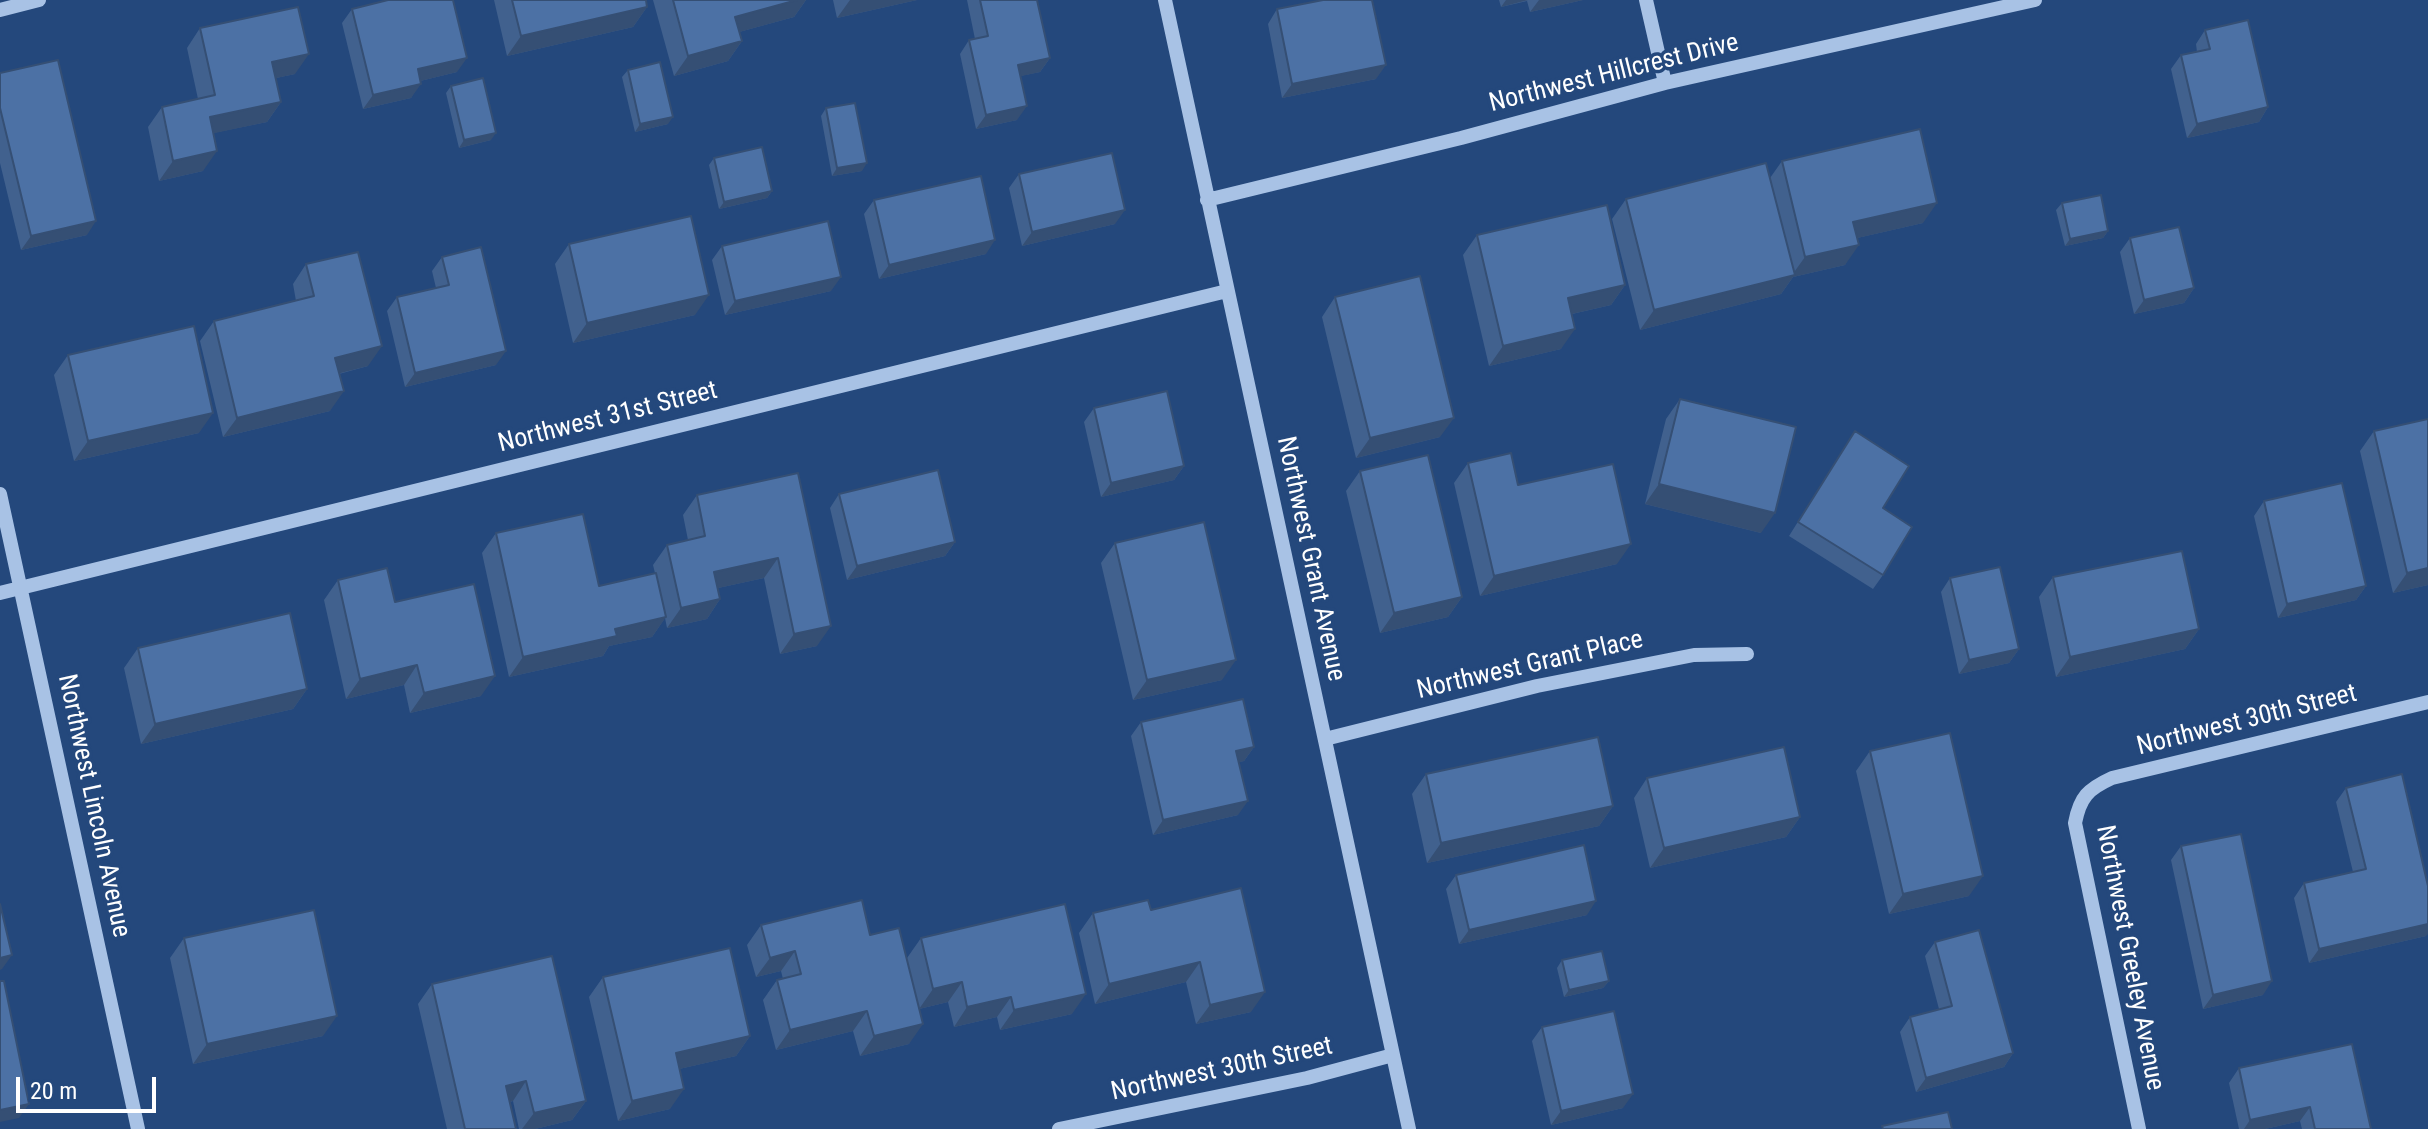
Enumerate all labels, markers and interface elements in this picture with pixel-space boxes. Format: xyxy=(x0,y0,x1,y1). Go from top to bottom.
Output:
street label: Northwest Hillcrest Drive xyxy=(1486,28,1742,120)
street label: Northwest 31st Street xyxy=(495,376,721,460)
street label: Northwest Grant Avenue xyxy=(1269,434,1351,684)
street label: Northwest Grant Place xyxy=(1414,625,1646,707)
street label: Northwest Lincoln Avenue xyxy=(50,672,136,940)
street label: Northwest 30th Street xyxy=(2134,679,2360,763)
street label: Northwest Greeley Avenue xyxy=(2088,823,2170,1093)
street label: Northwest 30th Street xyxy=(1109,1031,1335,1109)
scale bar xyxy=(20,1061,160,1111)
text: 20 m xyxy=(30,1077,77,1105)

